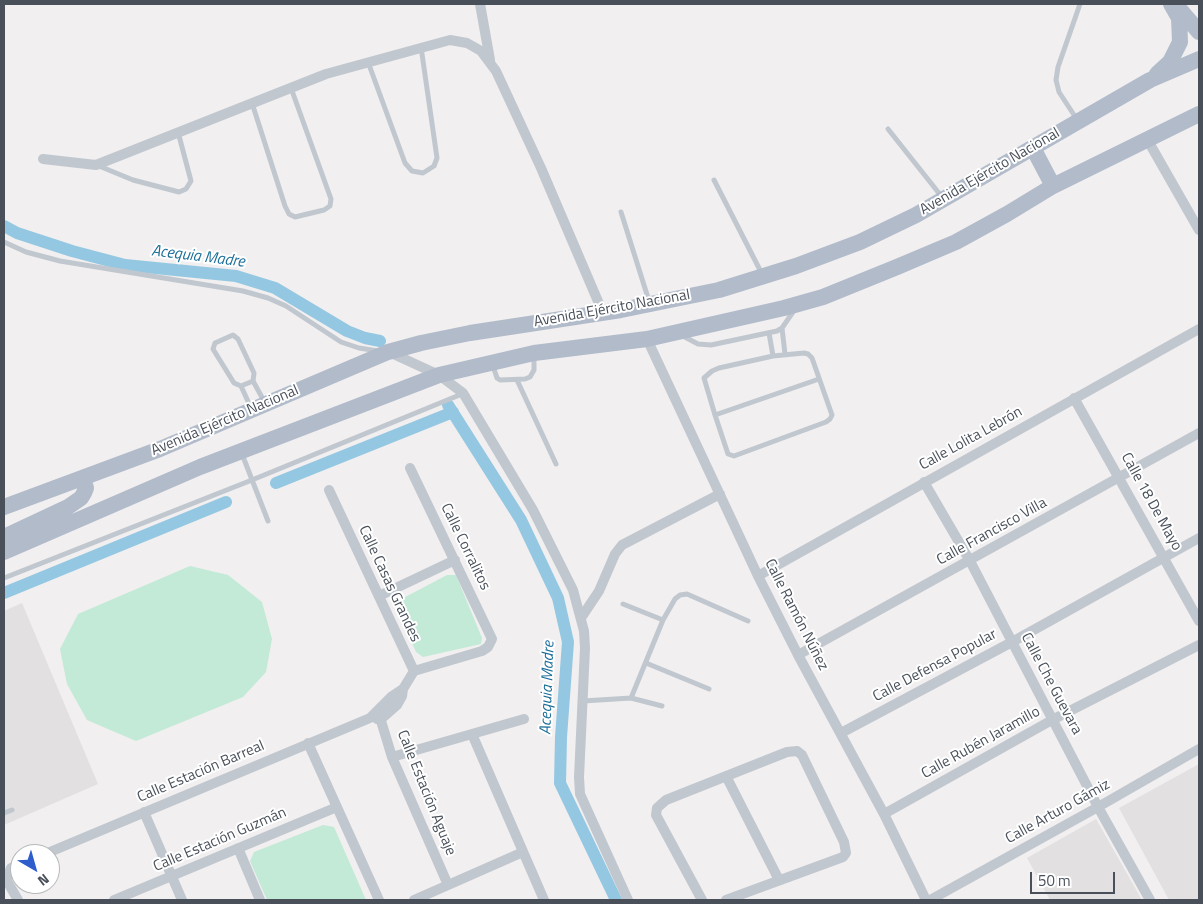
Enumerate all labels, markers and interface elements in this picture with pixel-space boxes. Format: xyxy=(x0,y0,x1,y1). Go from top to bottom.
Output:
street label: Avenida Ejército Nacional xyxy=(917,125,1063,219)
water label: Acequia Madre xyxy=(150,242,246,272)
street label: Avenida Ejército Nacional xyxy=(532,286,692,332)
street label: Avenida Ejército Nacional xyxy=(149,382,301,460)
street label: Calle Lolita Lebrón xyxy=(916,403,1026,475)
street label: Calle 18 De Mayo xyxy=(1117,450,1185,554)
street label: Calle Francisco Villa xyxy=(934,494,1050,570)
street label: Calle Corralitos xyxy=(436,501,494,593)
street label: Calle Casas Grandes xyxy=(354,523,424,645)
street label: Calle Ramón Núñez xyxy=(760,556,832,674)
street label: Calle Defensa Popular xyxy=(870,626,1000,706)
street label: Calle Che Guevara xyxy=(1017,630,1085,738)
water label: Acequia Madre xyxy=(537,641,559,735)
street label: Calle Rubén Jaramillo xyxy=(919,703,1043,783)
street label: Calle Estación Aguaje xyxy=(393,728,459,858)
street label: Calle Estación Barreal xyxy=(135,737,267,807)
street label: Calle Arturo Gámiz xyxy=(1003,776,1113,848)
street label: Calle Estación Guzmán xyxy=(151,804,289,876)
north arrow xyxy=(10,844,60,894)
scale bar xyxy=(1033,862,1118,894)
text: N xyxy=(34,869,54,892)
text: 50 m xyxy=(1038,869,1071,892)

